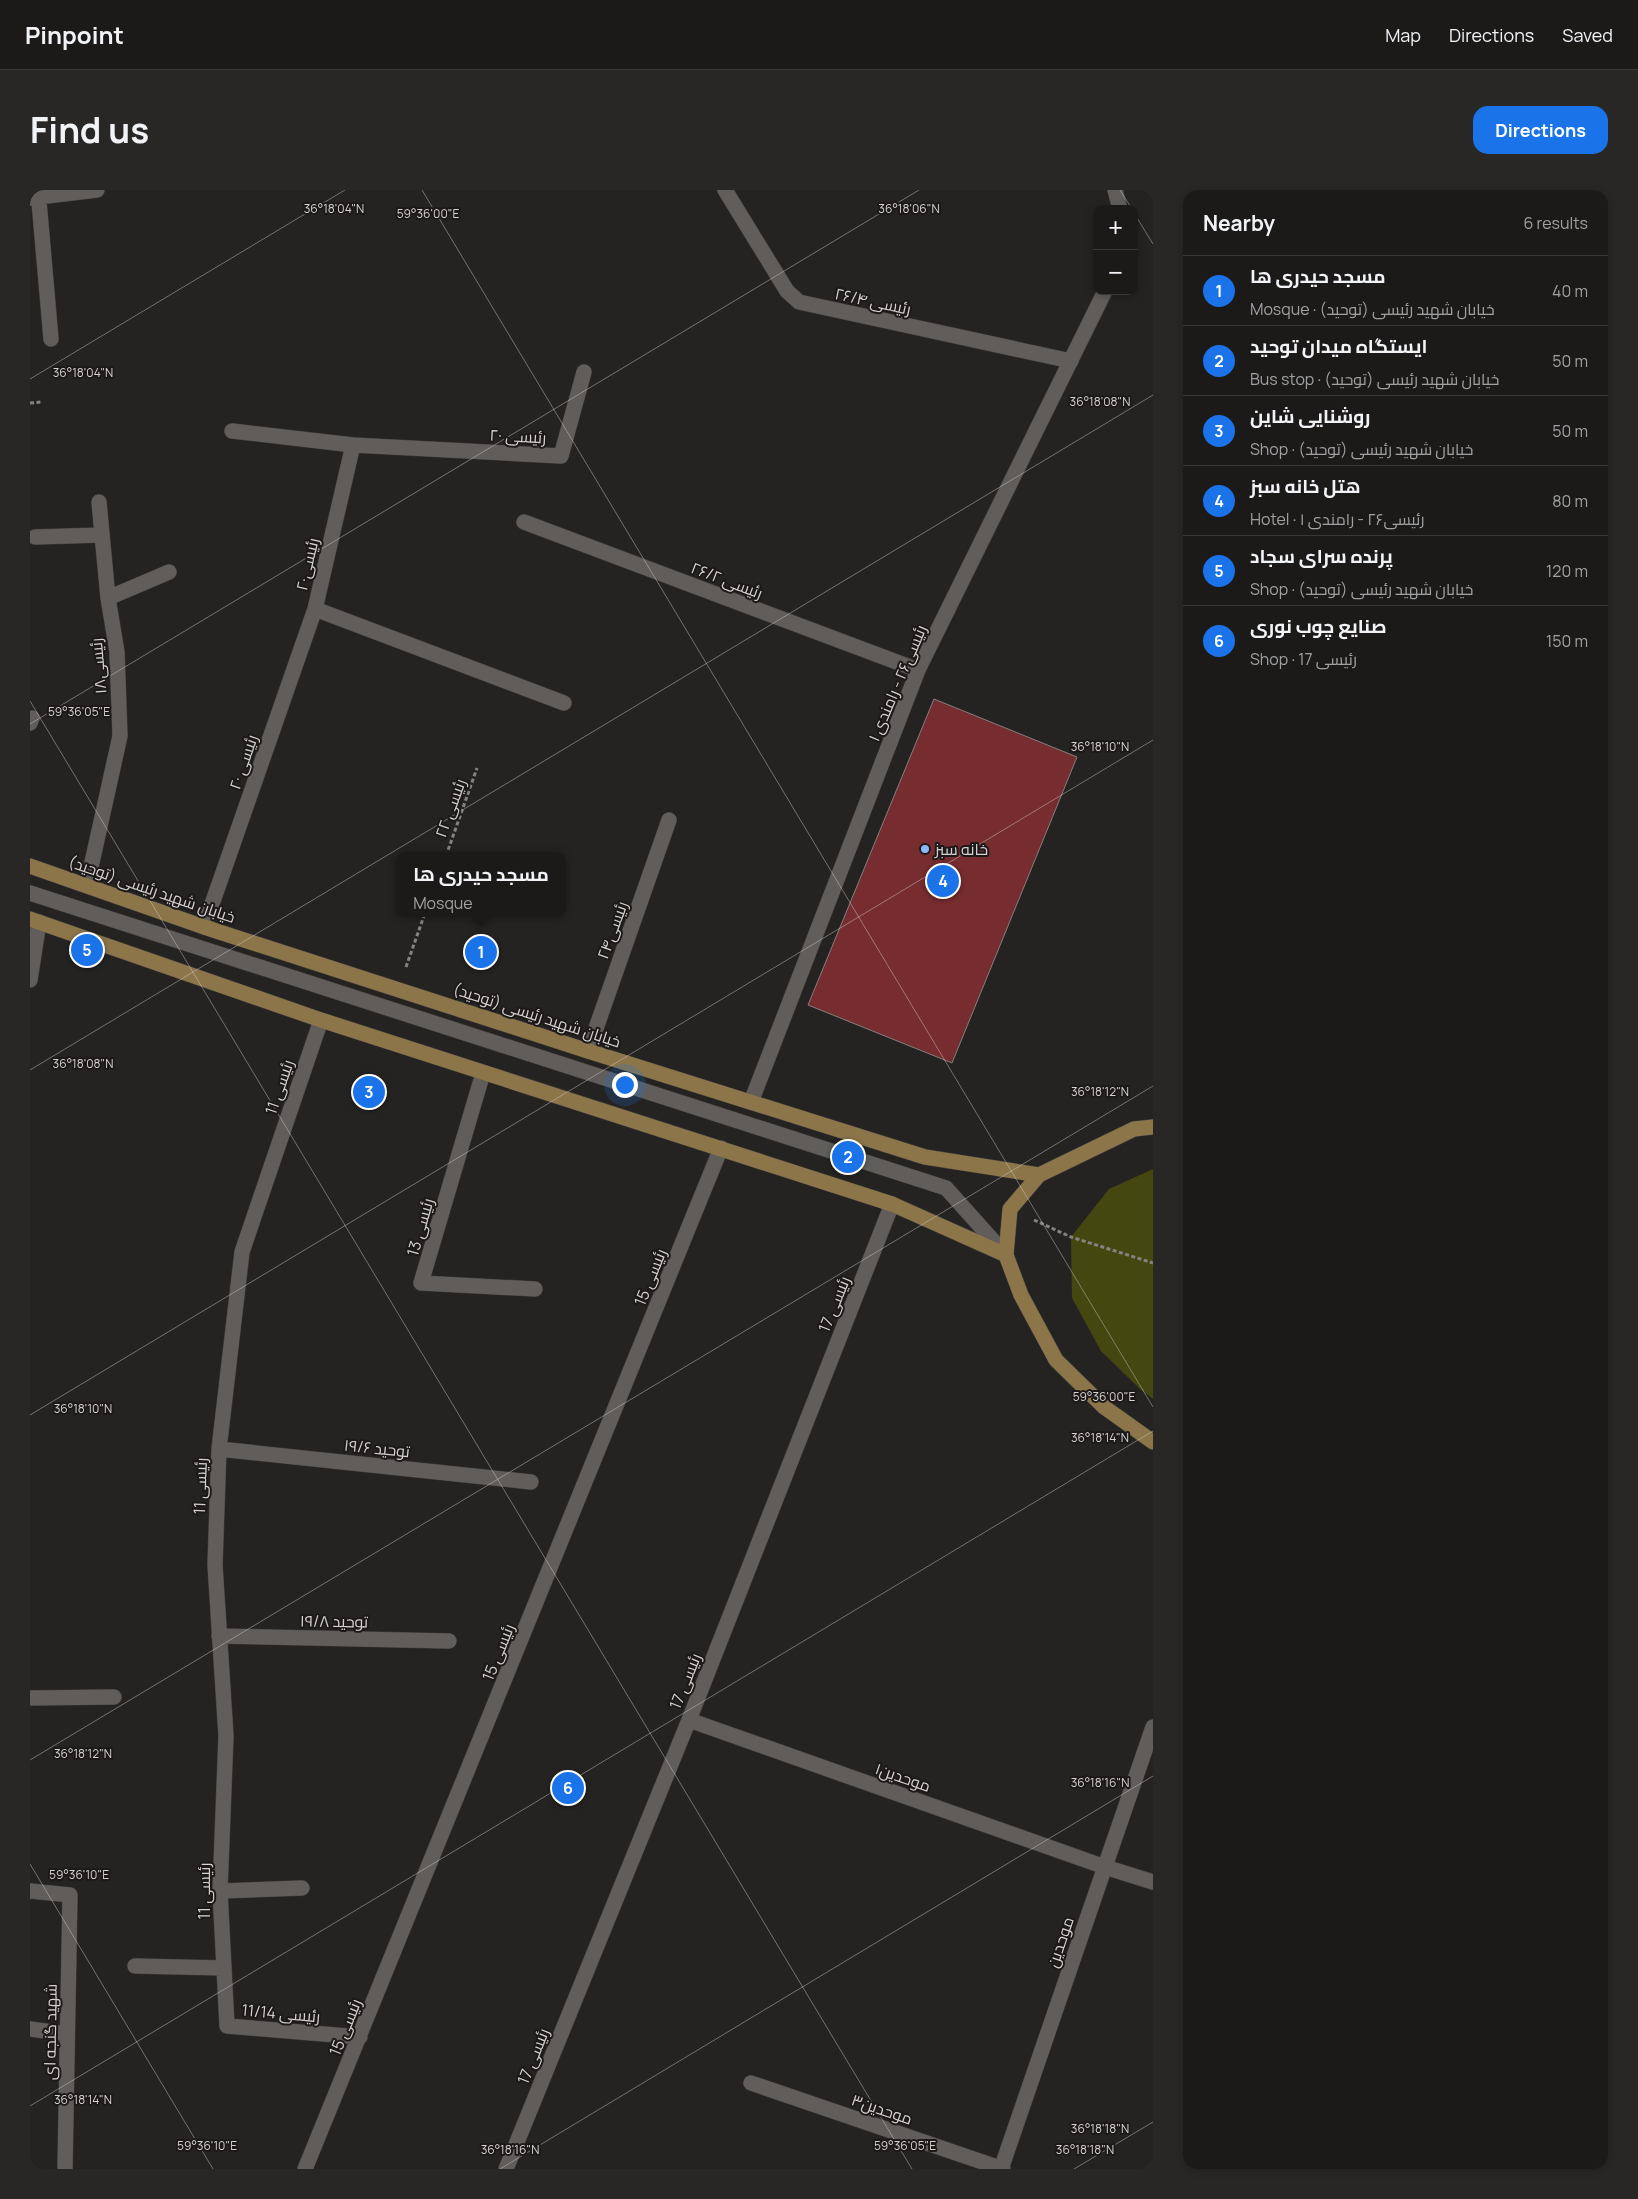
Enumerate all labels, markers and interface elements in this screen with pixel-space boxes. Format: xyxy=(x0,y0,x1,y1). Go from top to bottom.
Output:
text: Pinpoint xyxy=(25,18,124,51)
text: Map xyxy=(1385,23,1421,47)
text: Directions xyxy=(1449,23,1534,47)
text: Saved xyxy=(1562,23,1613,47)
text: Find us xyxy=(30,106,149,154)
button: Directions xyxy=(1473,106,1608,154)
text: 36°18'04"N xyxy=(304,200,364,217)
text: 36°18'06"N xyxy=(878,200,940,217)
text: 59°36'00"E xyxy=(397,205,459,222)
map controls xyxy=(1093,205,1138,295)
button: + xyxy=(1093,205,1138,250)
text: Nearby xyxy=(1203,209,1275,237)
text: 6 results xyxy=(1523,212,1588,234)
button: − xyxy=(1093,250,1138,295)
text: مسجد حیدری ها xyxy=(1250,263,1386,289)
text: 1 xyxy=(1215,280,1223,302)
text: 40 m xyxy=(1552,280,1588,302)
street label: رئیسی ۲۶/۴ xyxy=(833,282,913,320)
text: Mosque · خیابان شهید رئیسی (توحید) xyxy=(1250,298,1495,320)
text: ایستگاه میدان توحید xyxy=(1250,333,1427,359)
text: 2 xyxy=(1214,350,1224,372)
text: 50 m xyxy=(1552,350,1588,372)
text: 36°18'04"N xyxy=(53,364,113,381)
text: Bus stop · خیابان شهید رئیسی (توحید) xyxy=(1250,368,1499,390)
text: 36°18'08"N xyxy=(1070,393,1130,410)
text: روشنایی شاین xyxy=(1250,403,1370,429)
text: 3 xyxy=(1214,420,1224,442)
text: 50 m xyxy=(1552,420,1588,442)
street label: رئیسی ۲۰ xyxy=(489,424,547,448)
text: Shop · خیابان شهید رئیسی (توحید) xyxy=(1250,438,1473,460)
text: هتل خانه سبز xyxy=(1250,473,1361,499)
text: 4 xyxy=(1214,490,1224,512)
text: 80 m xyxy=(1552,490,1588,512)
text: Hotel · رئیسی۲۶ - رامندی ۱ xyxy=(1250,508,1424,530)
street label: رئیسی۲۰ xyxy=(290,535,324,593)
text: پرنده سرای سجاد xyxy=(1250,543,1393,569)
street label: رئیسی ۲۶/۲ xyxy=(688,556,766,604)
text: 5 xyxy=(1214,560,1224,582)
text: 120 m xyxy=(1546,560,1588,582)
text: Shop · خیابان شهید رئیسی (توحید) xyxy=(1250,578,1473,600)
text: صنایع چوب نوری xyxy=(1250,613,1387,639)
street label: رئیسی۲۶ - رامندی ۱ xyxy=(862,621,932,745)
text: 6 xyxy=(1214,630,1224,652)
text: 150 m xyxy=(1546,630,1588,652)
street label: رئیسی۱۸ xyxy=(85,637,111,695)
text: Shop · رئیسی 17 xyxy=(1250,648,1357,670)
text: 59°36'05"E xyxy=(48,703,110,720)
street label: رئیسی ۲۰ xyxy=(223,732,263,792)
text: 36°18'10"N xyxy=(1071,738,1129,755)
street label: رئیسی ۲۲ xyxy=(429,775,471,841)
place label: خانه سبز xyxy=(934,838,988,860)
marker: خانه سبز xyxy=(919,843,931,855)
street label: خیابان شهید رئیسی (توحید) xyxy=(66,850,238,928)
popup xyxy=(396,852,566,917)
text: مسجد حیدری ها xyxy=(413,861,549,887)
pin: 4 xyxy=(927,862,959,900)
text: Mosque xyxy=(413,892,473,914)
street label: رئیسی۲۴ xyxy=(591,898,633,962)
pin: 5 xyxy=(71,931,103,969)
pin: 1 xyxy=(465,933,497,971)
street label: خیابان شهید رئیسی (توحید) xyxy=(450,977,624,1053)
text: 36°18'08"N xyxy=(53,1055,113,1072)
street label: رئیسی 11 xyxy=(259,1057,299,1117)
your location xyxy=(612,1072,638,1098)
pin: 3 xyxy=(353,1073,385,1111)
text: 36°18'12"N xyxy=(1071,1083,1129,1100)
pin: 2 xyxy=(832,1138,864,1176)
street label: رئیسی 13 xyxy=(401,1195,439,1259)
street label: رئیسی 15 xyxy=(629,1245,671,1309)
street label: رئیسی 17 xyxy=(813,1273,855,1335)
text: 59°36'00"E xyxy=(1073,1388,1135,1405)
text: 36°18'10"N xyxy=(54,1400,112,1417)
text: 36°18'14"N xyxy=(1071,1429,1129,1446)
street label: توحید ۱۹/۶ xyxy=(343,1434,412,1462)
street label: رئیسی 11 xyxy=(188,1457,212,1515)
street label: توحید ۱۹/۸ xyxy=(300,1609,369,1633)
street label: رئیسی 15 xyxy=(477,1620,519,1684)
street label: رئیسی 17 xyxy=(664,1650,706,1712)
text: 36°18'12"N xyxy=(54,1745,112,1762)
street label: موحدین۱ xyxy=(872,1757,934,1797)
pin: 6 xyxy=(552,1769,584,1807)
text: 36°18'16"N xyxy=(1071,1774,1129,1791)
street label: رئیسی 11 xyxy=(193,1863,215,1919)
text: 59°36'10"E xyxy=(49,1866,109,1883)
street label: موحدین xyxy=(1041,1914,1079,1970)
street label: شهید گنجه ای xyxy=(38,1984,62,2080)
street label: رئیسی 15 xyxy=(324,1995,366,2059)
street label: رئیسی 11/14 xyxy=(241,1999,321,2027)
street label: رئیسی 17 xyxy=(512,2025,554,2087)
street label: موحدین۳ xyxy=(849,2088,915,2130)
text: 36°18'14"N xyxy=(54,2091,112,2108)
text: 36°18'18"N xyxy=(1071,2120,1129,2137)
text: 59°36'10"E xyxy=(177,2137,237,2154)
text: 59°36'05"E xyxy=(874,2137,936,2154)
text: 36°18'16"N xyxy=(481,2141,539,2158)
text: 36°18'18"N xyxy=(1056,2141,1114,2158)

